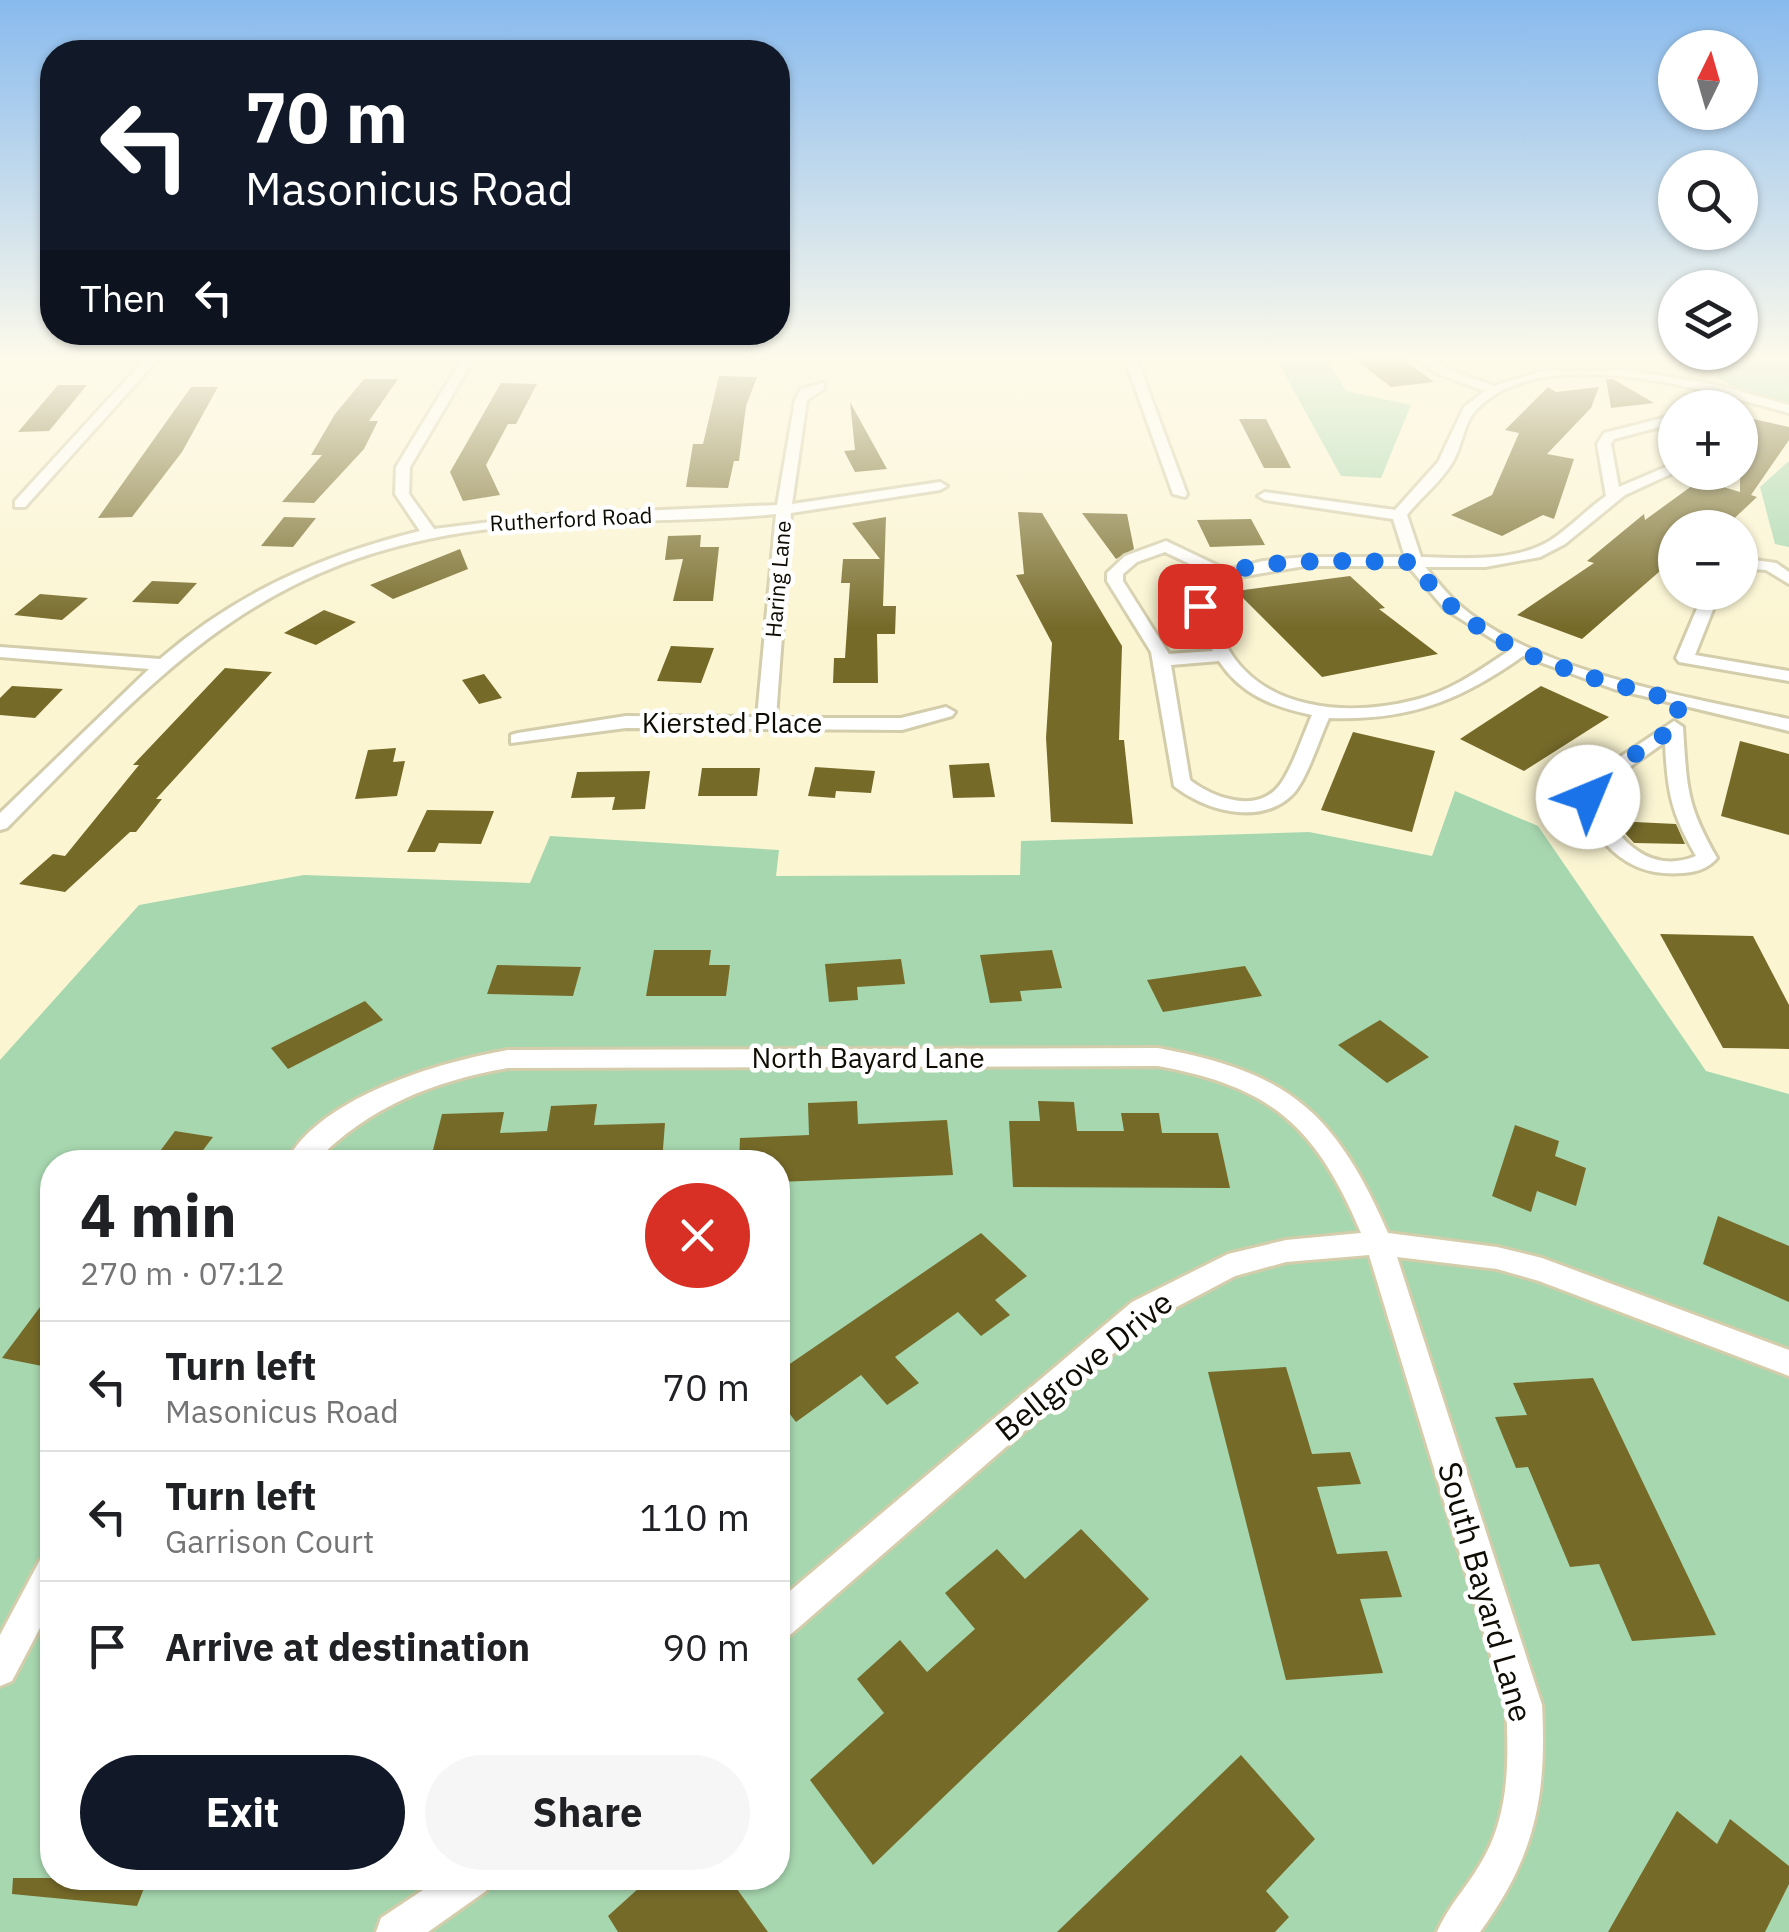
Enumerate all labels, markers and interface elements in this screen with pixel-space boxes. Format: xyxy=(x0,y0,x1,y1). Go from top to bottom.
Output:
north arrow xyxy=(1658,30,1758,130)
map controls xyxy=(1658,30,1758,610)
text: 70 m xyxy=(245,71,408,162)
icon: left xyxy=(80,80,210,210)
button: search xyxy=(1658,150,1758,250)
text: Masonicus Road xyxy=(245,159,574,217)
icon: left xyxy=(186,270,241,325)
button: layers xyxy=(1658,270,1758,370)
text: Then xyxy=(80,273,166,322)
button: + xyxy=(1658,390,1758,490)
street label: Rutherford Road xyxy=(489,500,653,537)
button: − xyxy=(1658,510,1758,610)
street label: Haring Lane xyxy=(758,519,797,639)
pin xyxy=(1158,564,1243,649)
icon: arrive xyxy=(1173,579,1228,634)
street label: Kiersted Place xyxy=(642,704,822,741)
position arrow xyxy=(1536,745,1640,849)
street label: North Bayard Lane xyxy=(751,1039,985,1076)
text: 4 min xyxy=(80,1175,237,1254)
button: close xyxy=(645,1183,750,1288)
text: 270 m · 07:12 xyxy=(80,1252,285,1294)
street label: Bellgrove Drive xyxy=(986,1281,1181,1450)
text: Turn left xyxy=(165,1341,316,1390)
icon: left xyxy=(80,1359,135,1414)
text: 70 m xyxy=(662,1362,750,1411)
text: Masonicus Road xyxy=(165,1390,399,1432)
street label: South Bayard Lane xyxy=(1429,1457,1543,1727)
text: Turn left xyxy=(165,1471,316,1520)
icon: left xyxy=(80,1489,135,1544)
text: 110 m xyxy=(639,1492,750,1541)
text: Garrison Court xyxy=(165,1520,374,1562)
icon: arrive xyxy=(80,1619,135,1674)
text: Arrive at destination xyxy=(165,1622,530,1671)
text: 90 m xyxy=(662,1622,750,1671)
button: Exit xyxy=(80,1755,405,1870)
button: Share xyxy=(425,1755,750,1870)

